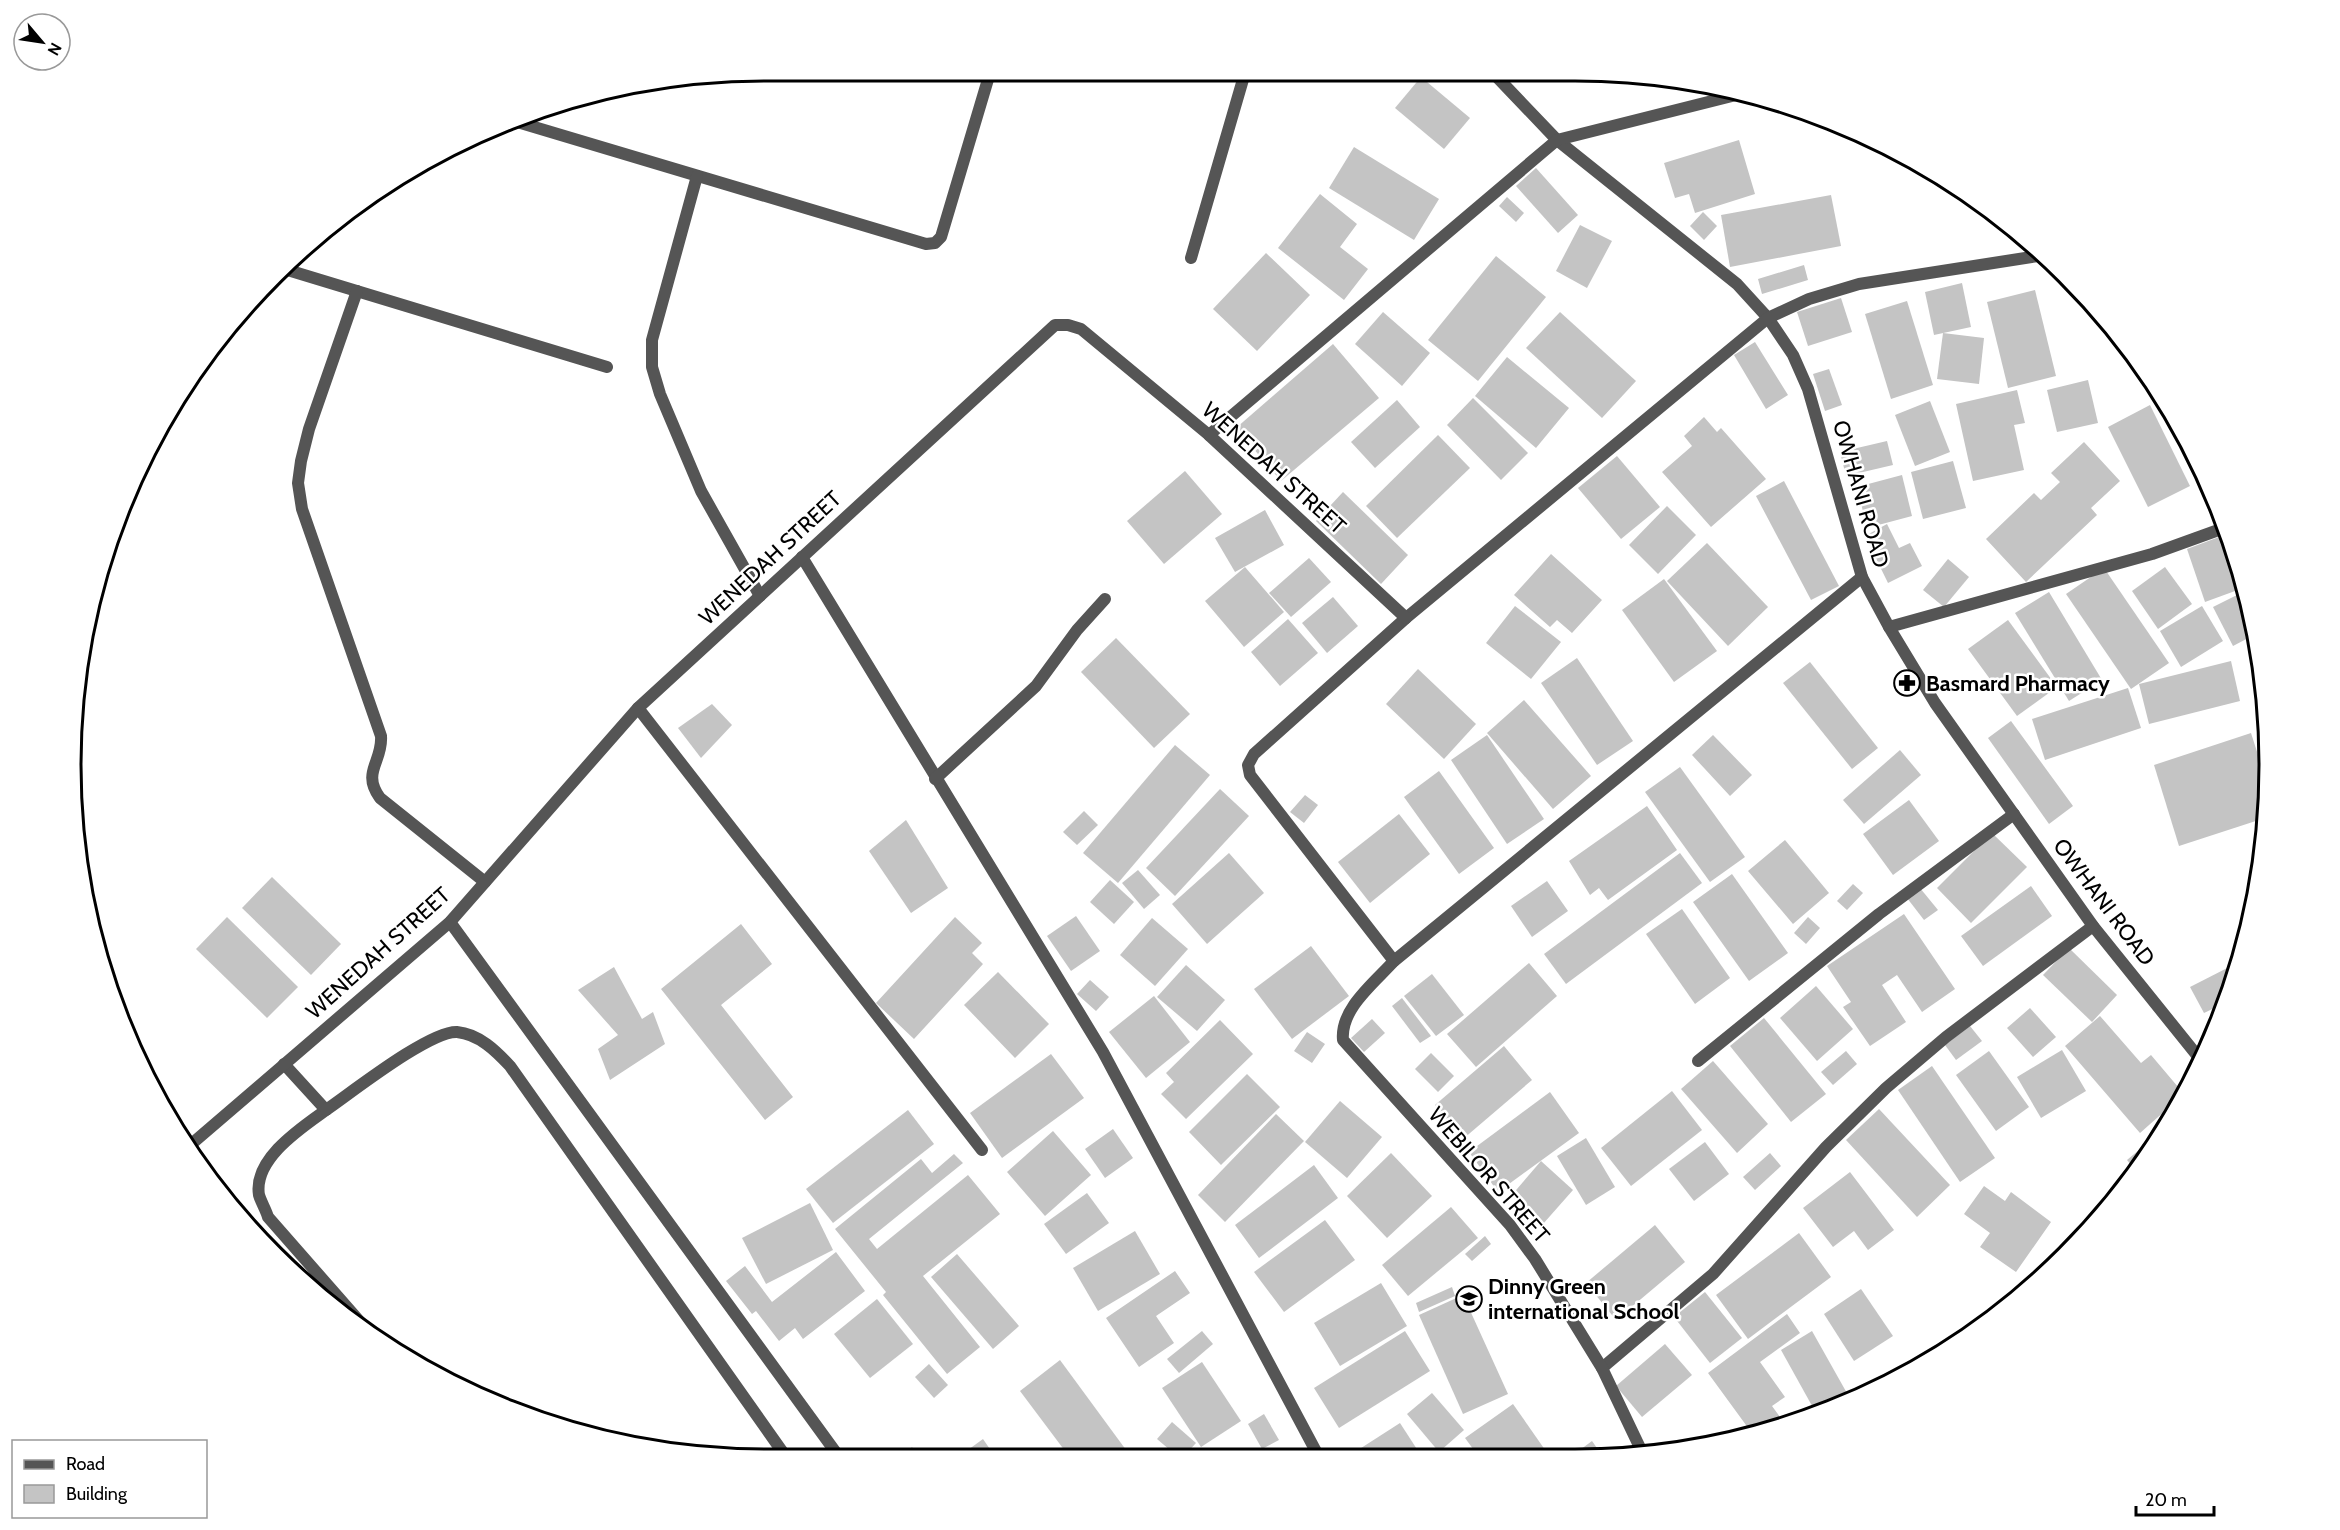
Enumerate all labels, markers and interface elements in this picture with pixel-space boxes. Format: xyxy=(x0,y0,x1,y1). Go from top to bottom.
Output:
north arrow xyxy=(12,12,72,72)
text: N xyxy=(44,39,66,59)
street label: WENEDAH STREET xyxy=(1196,396,1352,540)
street label: OWHANI ROAD xyxy=(1827,417,1895,571)
street label: WENEDAH STREET xyxy=(693,485,847,631)
pharmacy icon: Basmard Pharmacy xyxy=(1892,668,1922,698)
place label: Basmard Pharmacy xyxy=(1926,670,2110,697)
street label: OWHANI ROAD xyxy=(2047,833,2161,971)
street label: WENEDAH STREET xyxy=(300,881,456,1025)
street label: WEBILOR STREET xyxy=(1423,1101,1556,1249)
place label: Dinny Green international School xyxy=(1488,1273,1680,1325)
school or university icon: Dinny Green international School xyxy=(1454,1284,1484,1314)
legend xyxy=(12,1440,207,1518)
text: Road xyxy=(66,1453,105,1475)
scale bar xyxy=(2136,1479,2214,1517)
text: Building xyxy=(66,1483,128,1505)
text: 20 m xyxy=(2145,1489,2187,1511)

